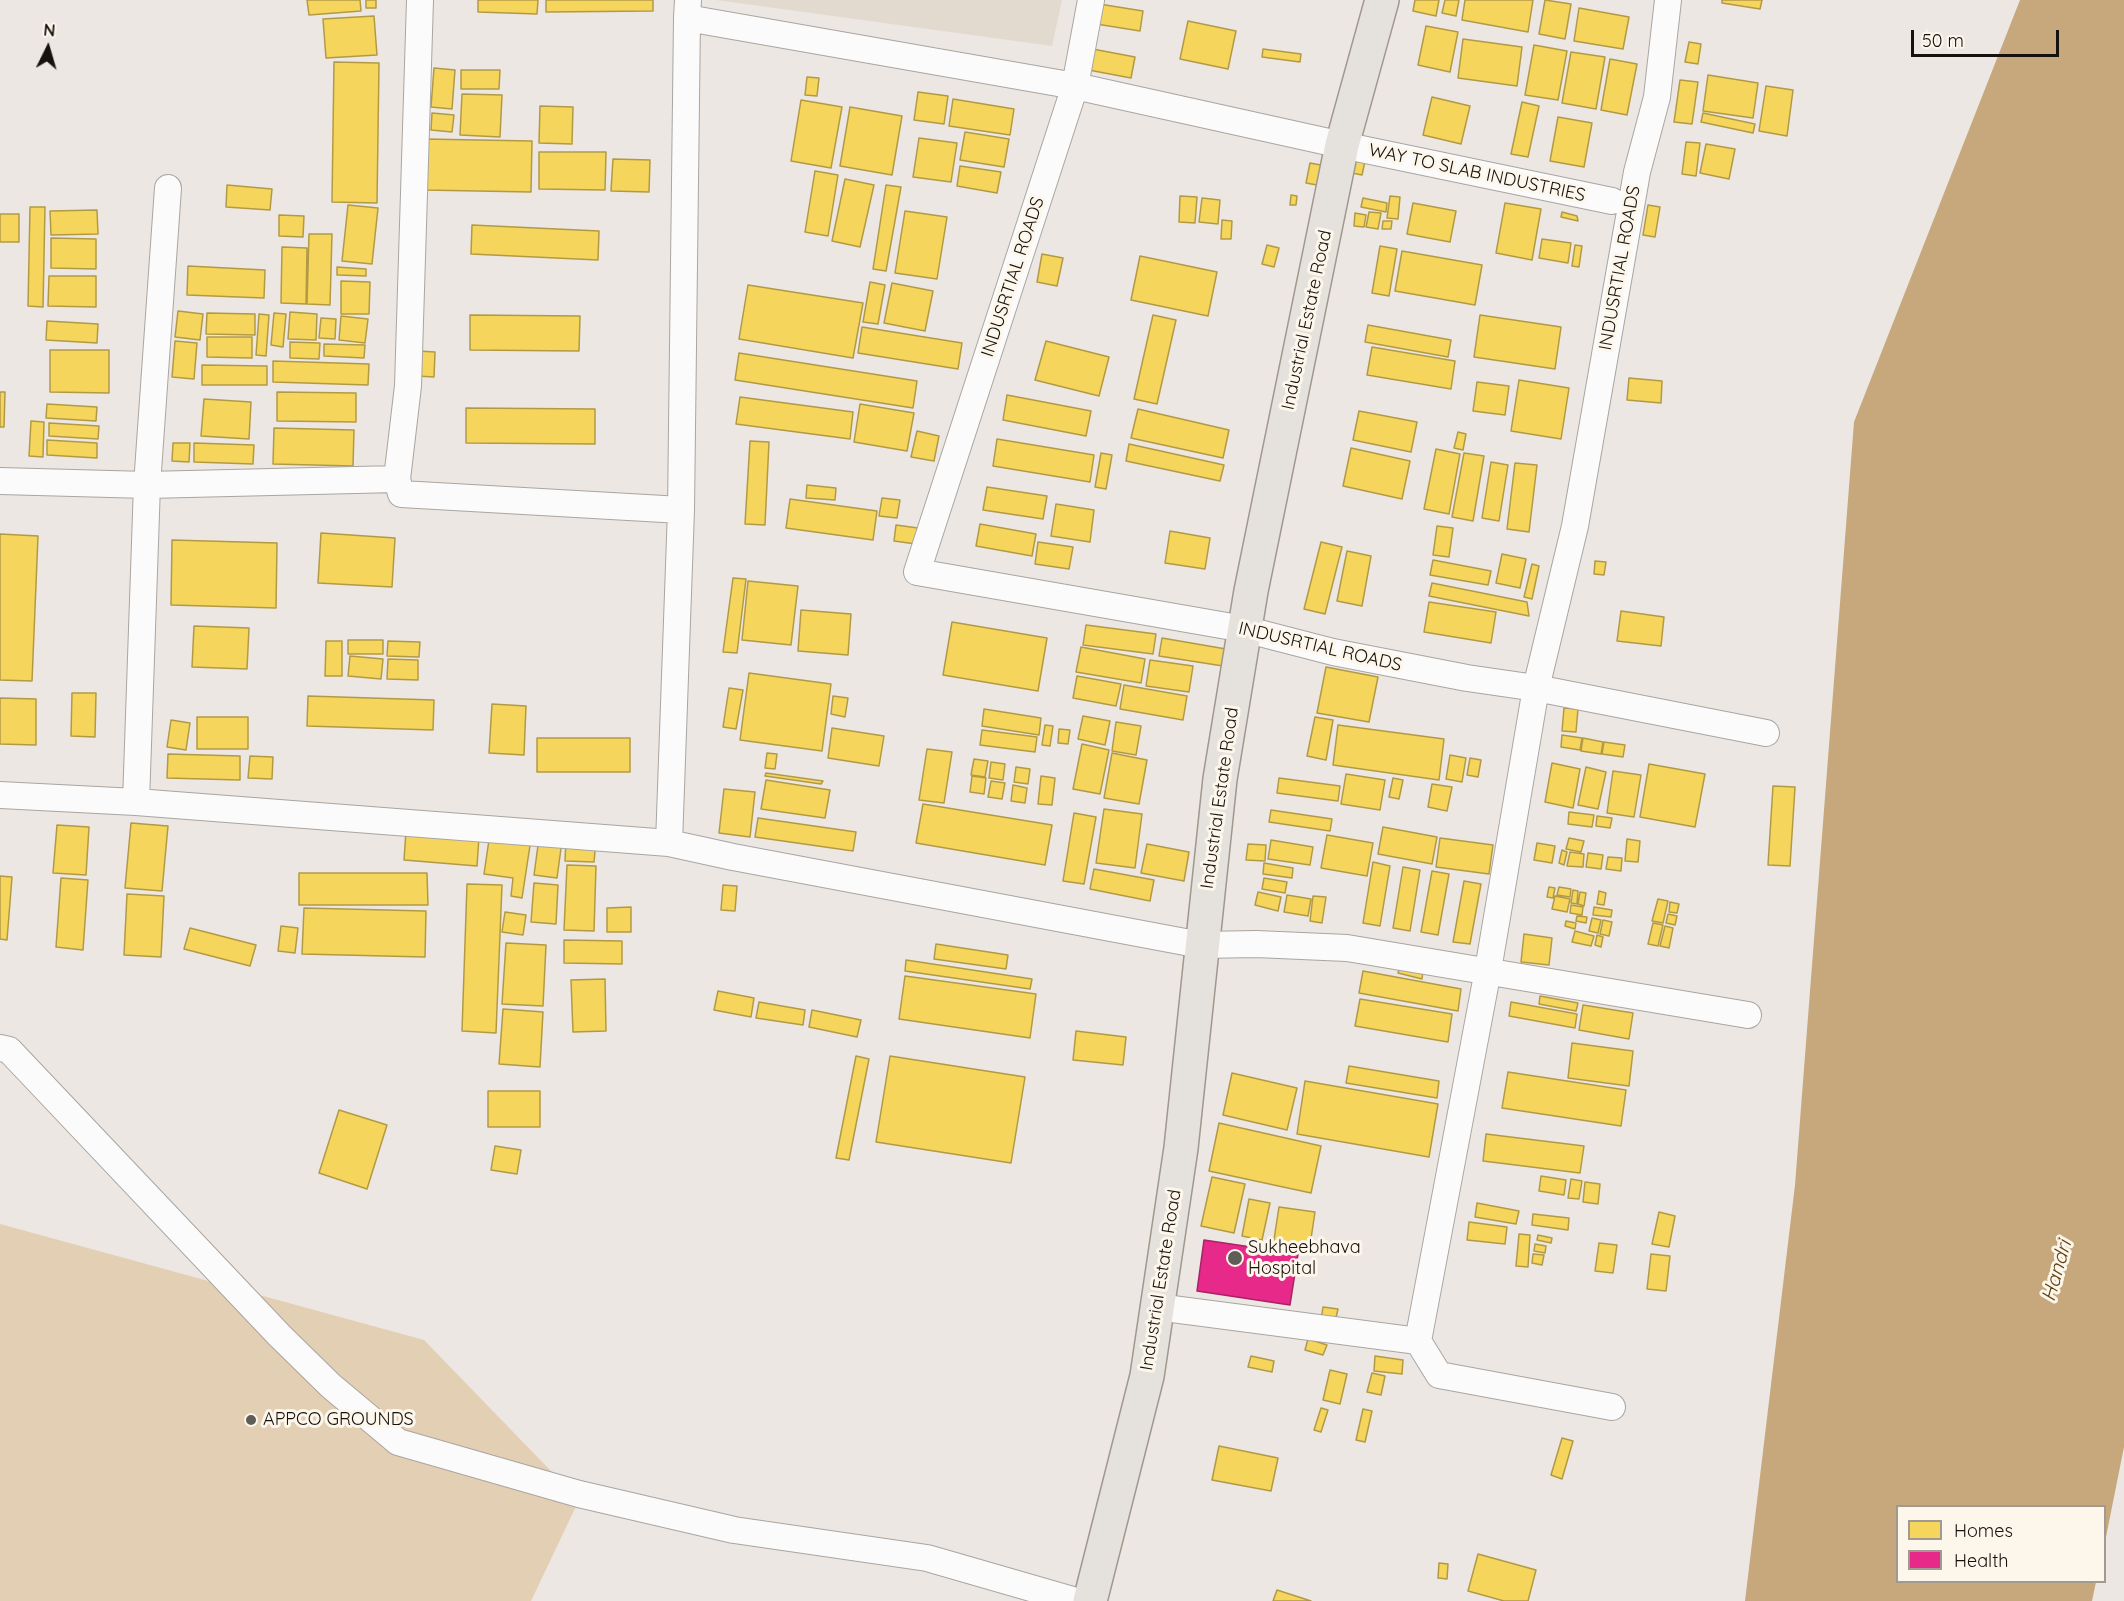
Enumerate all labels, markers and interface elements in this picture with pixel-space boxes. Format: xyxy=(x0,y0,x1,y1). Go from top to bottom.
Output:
north arrow xyxy=(18,18,78,78)
scale bar xyxy=(1914,18,2062,56)
text: N xyxy=(43,20,56,41)
text: 50 m xyxy=(1922,29,1964,52)
street label: WAY TO SLAB INDUSTRIES xyxy=(1367,139,1587,207)
street label: INDUSRTIAL ROADS xyxy=(1595,184,1645,352)
street label: INDUSRTIAL ROADS xyxy=(977,194,1049,360)
street label: Industrial Estate Road xyxy=(1277,228,1337,412)
street label: INDUSRTIAL ROADS xyxy=(1236,618,1404,676)
street label: Industrial Estate Road xyxy=(1197,706,1243,890)
street label: Industrial Estate Road xyxy=(1136,1188,1186,1372)
place label: Sukheebhava Hospital xyxy=(1248,1237,1361,1280)
water label: Handri xyxy=(2037,1238,2077,1304)
marker: Sukheebhava Hospital xyxy=(1226,1249,1244,1267)
place label: APPCO GROUNDS xyxy=(263,1409,414,1431)
marker: APPCO GROUNDS xyxy=(244,1413,258,1427)
legend xyxy=(1896,1505,2106,1583)
text: Homes xyxy=(1954,1519,2013,1542)
text: Health xyxy=(1954,1549,2009,1572)

